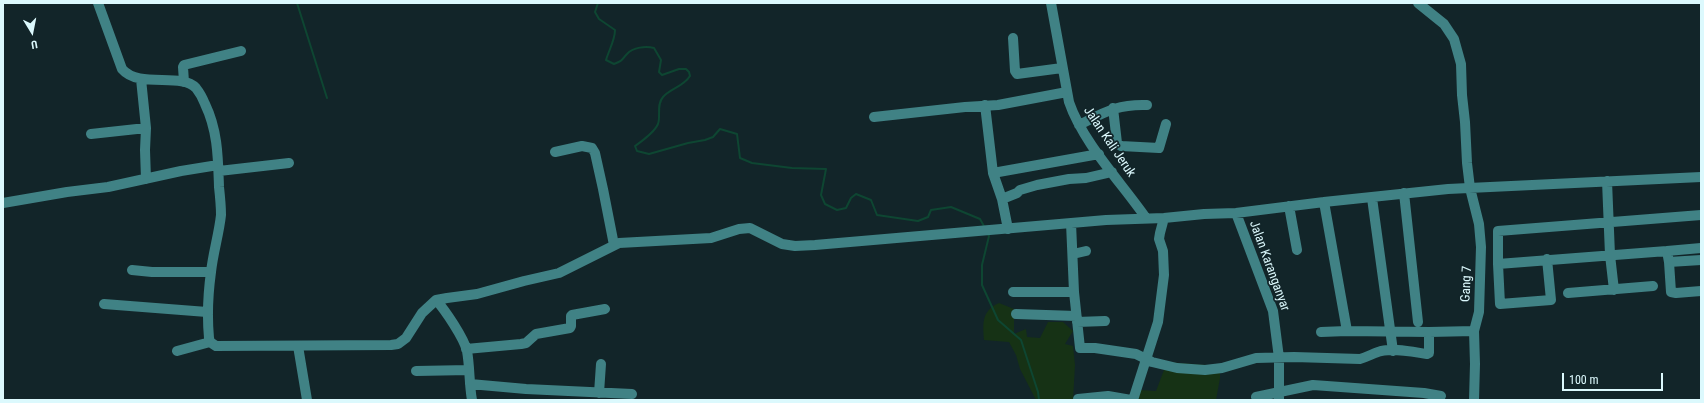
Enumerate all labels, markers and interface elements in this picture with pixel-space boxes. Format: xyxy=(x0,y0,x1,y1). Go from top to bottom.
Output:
north arrow xyxy=(12,12,52,52)
text: U xyxy=(30,37,38,51)
street label: Jalan Kali Jeruk xyxy=(1080,104,1138,180)
street label: Jalan Karanganyar xyxy=(1245,219,1293,313)
street label: Gang 7 xyxy=(1458,266,1476,302)
scale bar xyxy=(1564,365,1665,391)
text: 100 m xyxy=(1569,373,1599,387)

